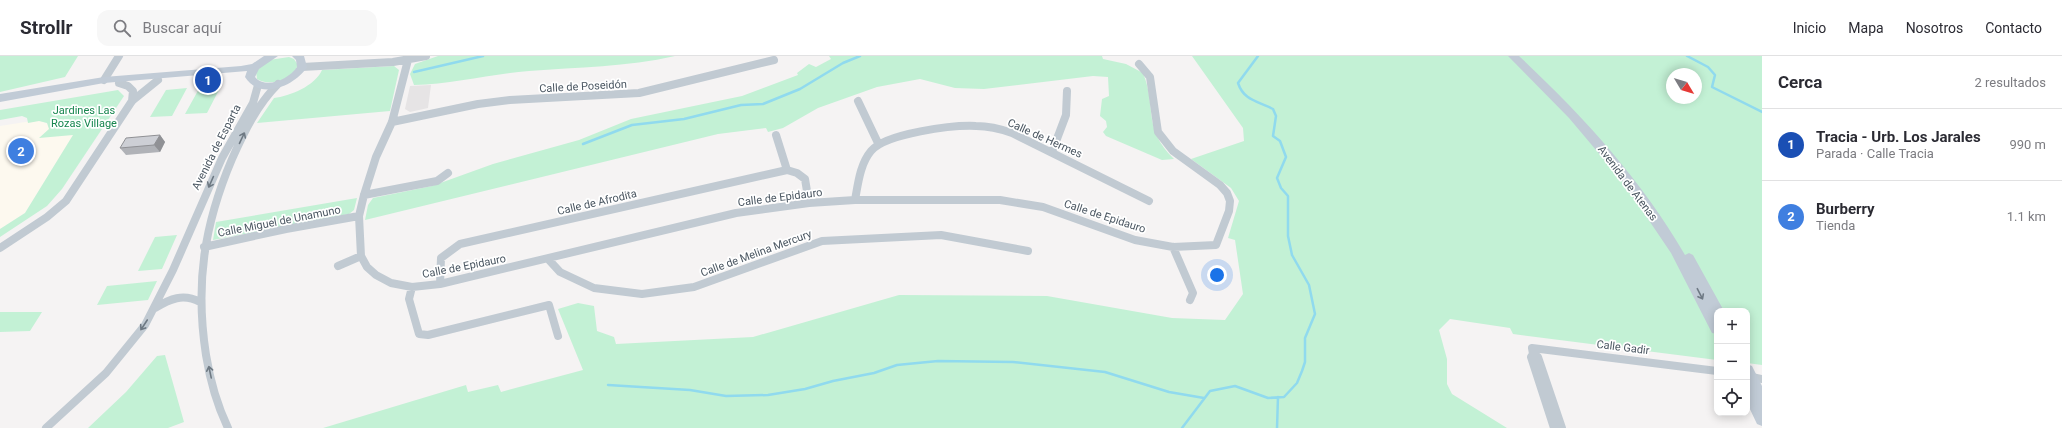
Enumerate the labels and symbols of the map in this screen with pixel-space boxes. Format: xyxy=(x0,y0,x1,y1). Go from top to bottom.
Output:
pin: 1 xyxy=(195,65,221,95)
north arrow xyxy=(1666,68,1702,104)
street label: Calle de Poseidón xyxy=(539,78,627,95)
street label: Avenida de Esparta xyxy=(189,102,244,192)
park label: Jardines Las Rozas Village xyxy=(51,104,117,130)
street label: Calle de Hermes xyxy=(1005,116,1084,161)
one-way arrow xyxy=(239,132,246,144)
pin: 2 xyxy=(8,136,34,166)
street label: Avenida de Atenas xyxy=(1595,143,1660,224)
one-way arrow xyxy=(207,176,214,188)
street label: Calle de Epidauro xyxy=(737,186,823,209)
street label: Calle de Afrodita xyxy=(556,187,638,218)
street label: Calle de Epidauro xyxy=(1062,197,1147,236)
street label: Calle Miguel de Unamuno xyxy=(217,203,342,240)
street label: Calle de Melina Mercury xyxy=(699,227,814,280)
street label: Calle de Epidauro xyxy=(421,252,507,281)
your location xyxy=(1207,265,1227,285)
one-way arrow xyxy=(1697,288,1704,300)
one-way arrow xyxy=(140,319,148,330)
street label: Calle Gadir xyxy=(1596,338,1650,357)
one-way arrow xyxy=(206,366,214,379)

